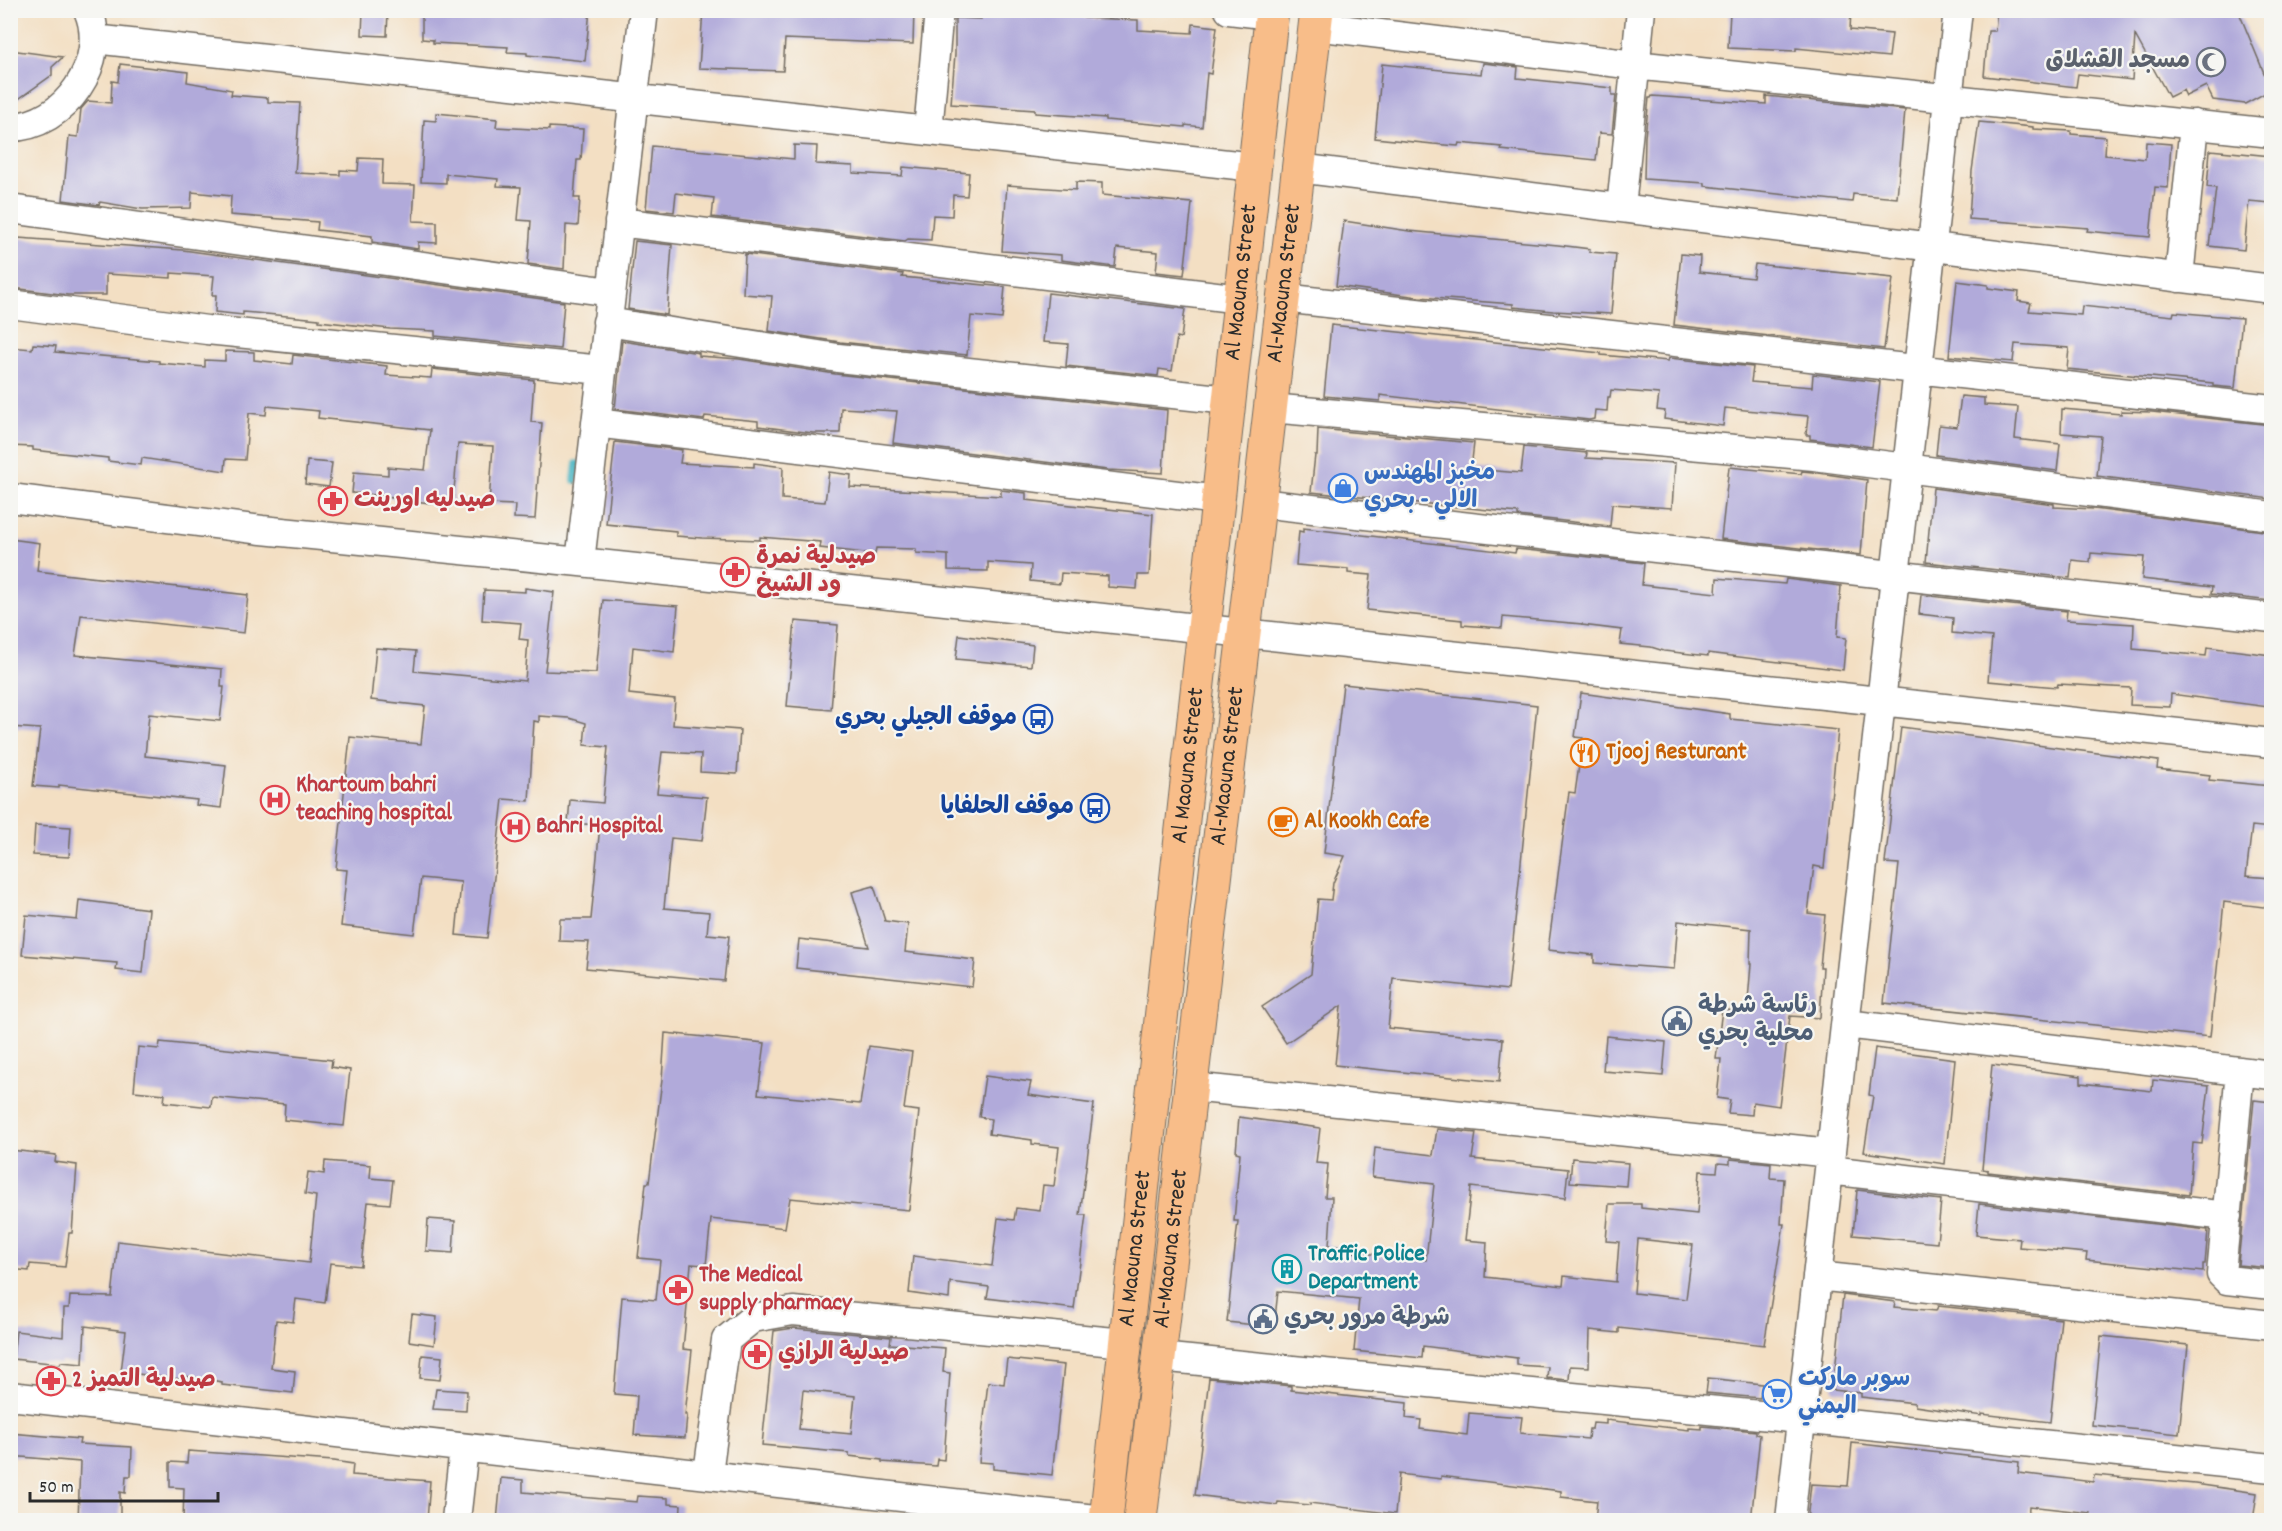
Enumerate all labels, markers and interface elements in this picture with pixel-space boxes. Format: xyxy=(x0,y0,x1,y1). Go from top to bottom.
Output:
place label: مسجد القشلاق xyxy=(2045,45,2190,79)
mosque icon: مسجد القشلاق xyxy=(2195,46,2227,78)
street label: Al Maouna Street xyxy=(1217,202,1268,362)
street label: Al-Maouna Street xyxy=(1259,202,1311,365)
place label: مخبز المهندس الالي - بحري xyxy=(1364,457,1495,520)
shop icon: مخبز المهندس الالي - بحري xyxy=(1327,472,1359,504)
place label: صيدليه اورينت xyxy=(354,484,496,518)
pharmacy icon: صيدليه اورينت xyxy=(317,485,349,517)
place label: صيدلية نمرة ود الشيخ xyxy=(756,541,876,603)
pharmacy icon: صيدلية نمرة ود الشيخ xyxy=(719,556,751,588)
street label: Al-Maouna Street xyxy=(1202,685,1255,847)
street label: Al Maouna Street xyxy=(1163,686,1214,845)
place label: موقف الجيلي بحري xyxy=(835,702,1017,737)
bus stop icon: موقف الجيلي بحري xyxy=(1022,703,1054,735)
place label: Tjooj Resturant xyxy=(1606,736,1747,770)
restaurant icon: Tjooj Resturant xyxy=(1569,737,1601,769)
place label: Khartoum bahri teaching hospital xyxy=(296,769,452,831)
hospital icon: Khartoum bahri teaching hospital xyxy=(259,784,291,816)
place label: موقف الحلفايا xyxy=(940,791,1074,825)
bus stop icon: موقف الحلفايا xyxy=(1079,792,1111,824)
place label: Al Kookh Cafe xyxy=(1304,805,1430,839)
cafe icon: Al Kookh Cafe xyxy=(1267,806,1299,838)
place label: Bahri Hospital xyxy=(536,810,663,844)
hospital icon: Bahri Hospital xyxy=(499,811,531,843)
place label: رئاسة شرطة محلية بحري xyxy=(1698,990,1817,1052)
public building icon: رئاسة شرطة محلية بحري xyxy=(1661,1005,1693,1037)
street label: Al-Maouna Street xyxy=(1146,1167,1198,1330)
street label: Al Maouna Street xyxy=(1110,1169,1161,1328)
place label: Traffic Police Department xyxy=(1308,1238,1425,1300)
building icon: Traffic Police Department xyxy=(1271,1253,1303,1285)
place label: The Medical supply pharmacy xyxy=(699,1259,853,1321)
pharmacy icon: The Medical supply pharmacy xyxy=(662,1274,694,1306)
place label: شرطة مرور بحري xyxy=(1284,1302,1450,1336)
public building icon: شرطة مرور بحري xyxy=(1247,1303,1279,1335)
place label: صيدلية الرازي xyxy=(778,1337,909,1371)
pharmacy icon: صيدلية الرازي xyxy=(741,1338,773,1370)
place label: سوبر ماركت اليمني xyxy=(1798,1363,1910,1426)
place label: صيدلية التميز 2 xyxy=(72,1364,216,1398)
pharmacy icon: صيدلية التميز 2 xyxy=(35,1365,67,1397)
supermarket icon: سوبر ماركت اليمني xyxy=(1761,1378,1793,1410)
scale bar xyxy=(30,1465,218,1503)
text: 50 m xyxy=(39,1476,74,1501)

